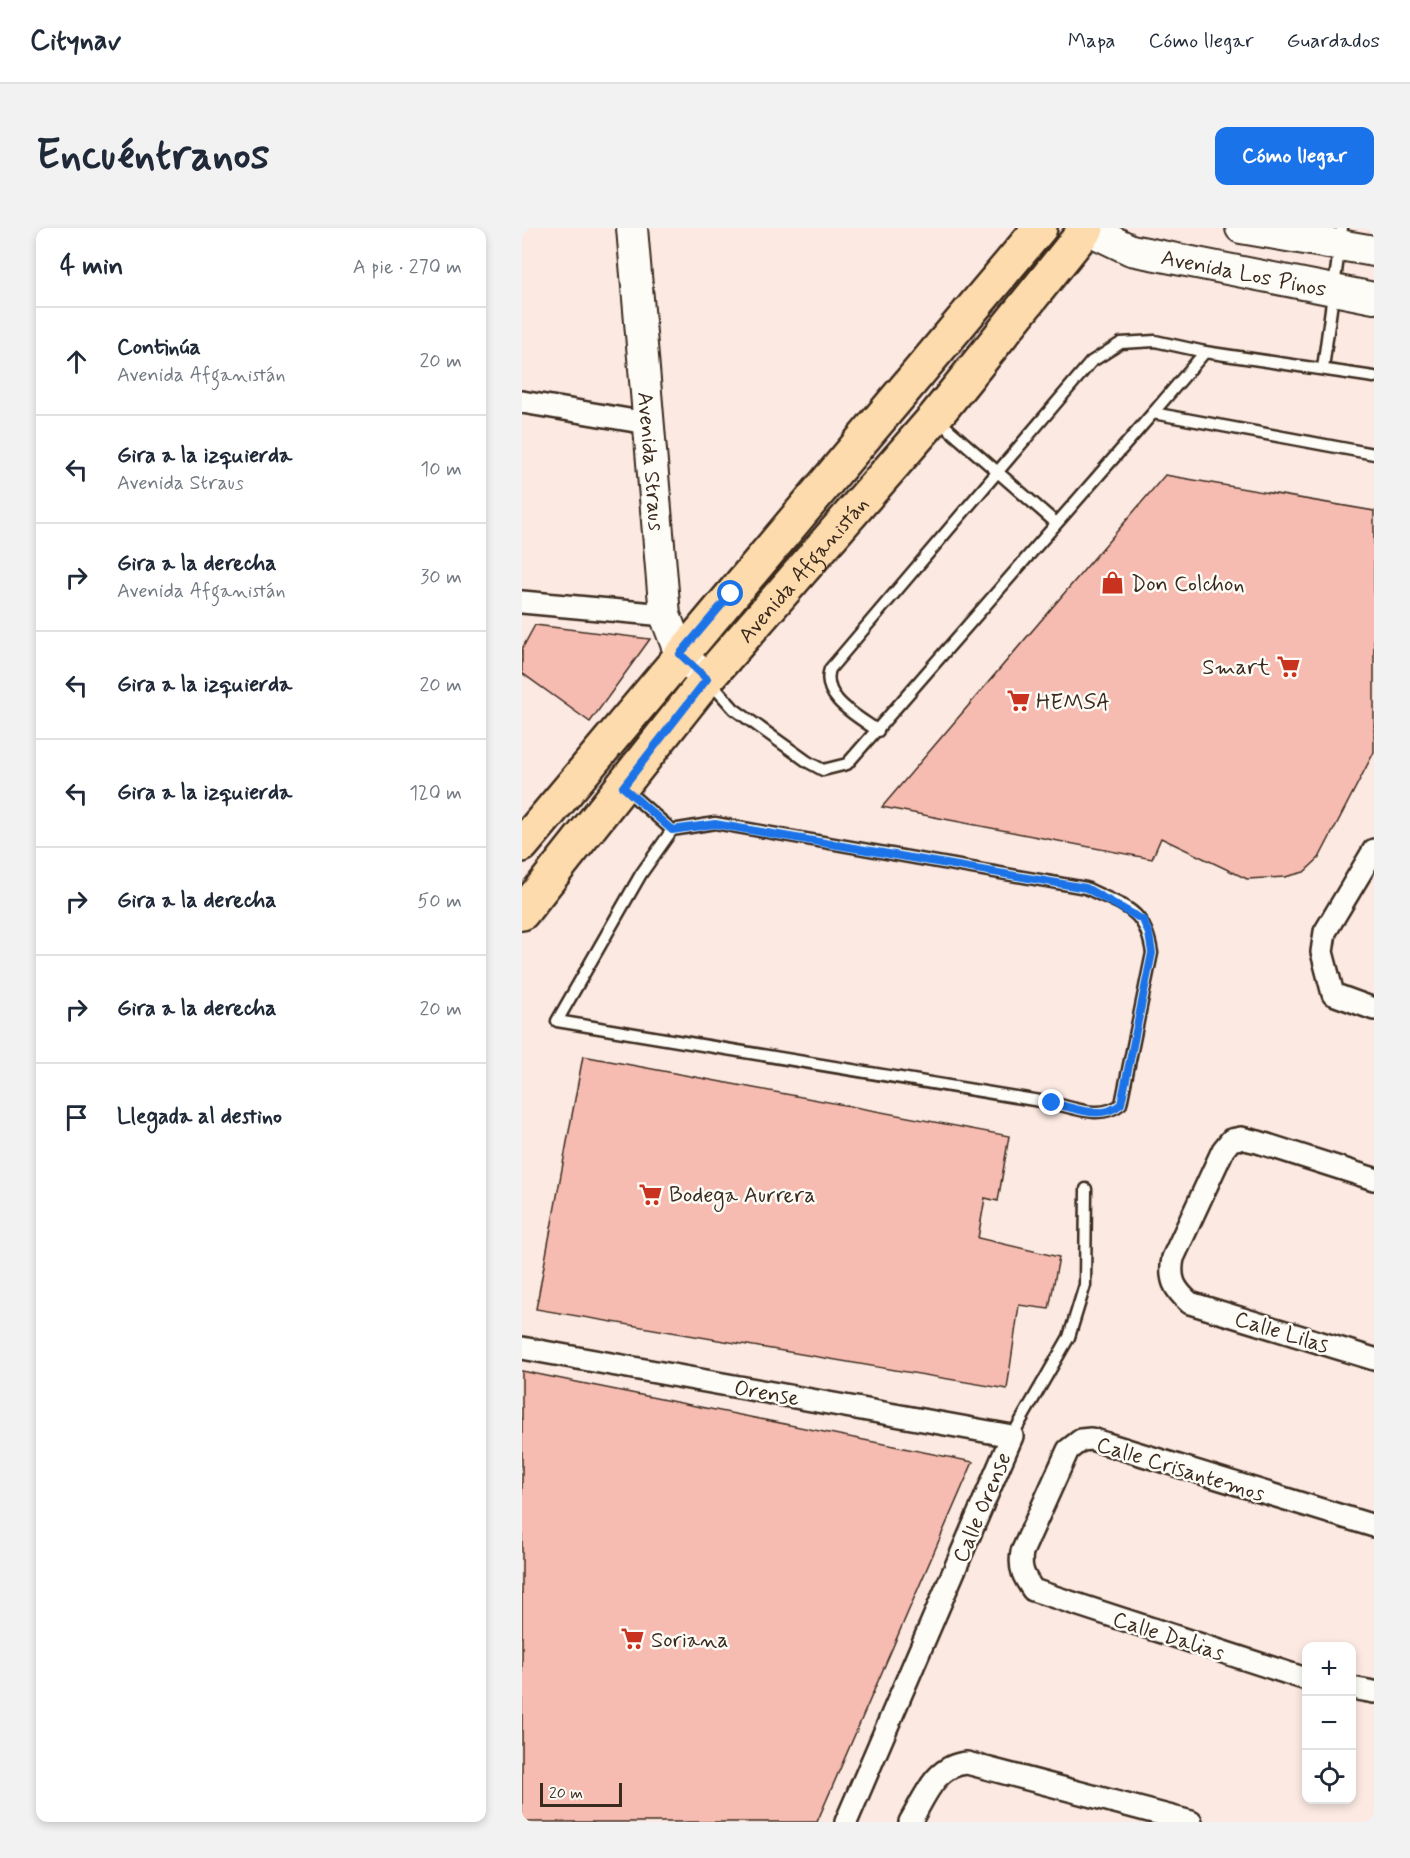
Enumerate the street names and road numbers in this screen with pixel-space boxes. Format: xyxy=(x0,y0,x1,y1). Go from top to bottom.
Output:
street label: Avenida Los Pinos xyxy=(1158,244,1329,304)
street label: Avenida Straus xyxy=(630,391,670,532)
street label: Avenida Afganistán xyxy=(733,491,876,650)
street label: Calle Lilas xyxy=(1231,1305,1332,1361)
street label: Orense xyxy=(732,1374,801,1413)
street label: Calle Crisantemos xyxy=(1093,1431,1268,1509)
street label: Calle Orense xyxy=(947,1448,1019,1567)
street label: Calle Dalias xyxy=(1109,1606,1228,1668)

